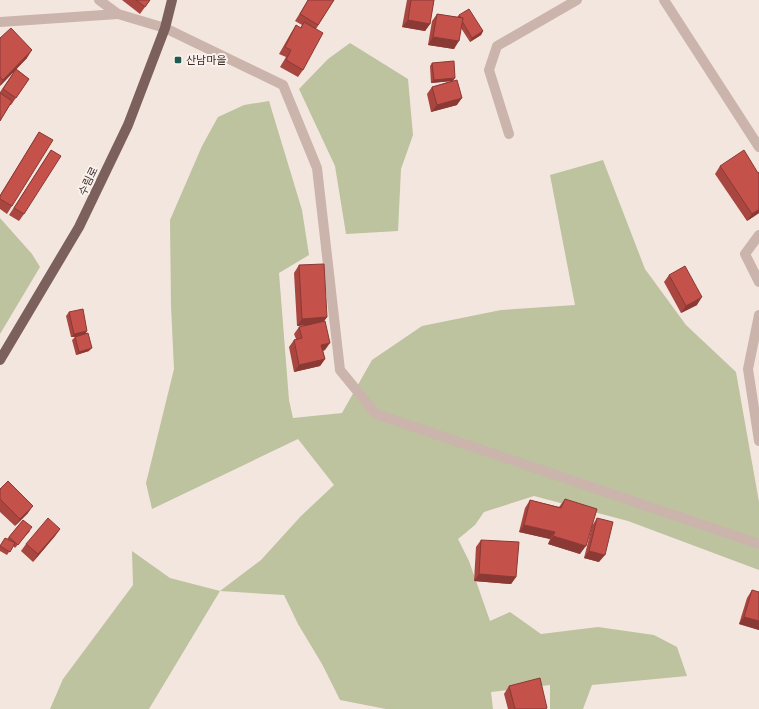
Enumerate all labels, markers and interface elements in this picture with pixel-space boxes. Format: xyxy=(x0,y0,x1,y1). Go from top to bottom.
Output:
place label: 산남마을 xyxy=(186,53,226,67)
marker: 산남마을 xyxy=(173,55,183,65)
street label: 수림로 xyxy=(75,164,101,198)

